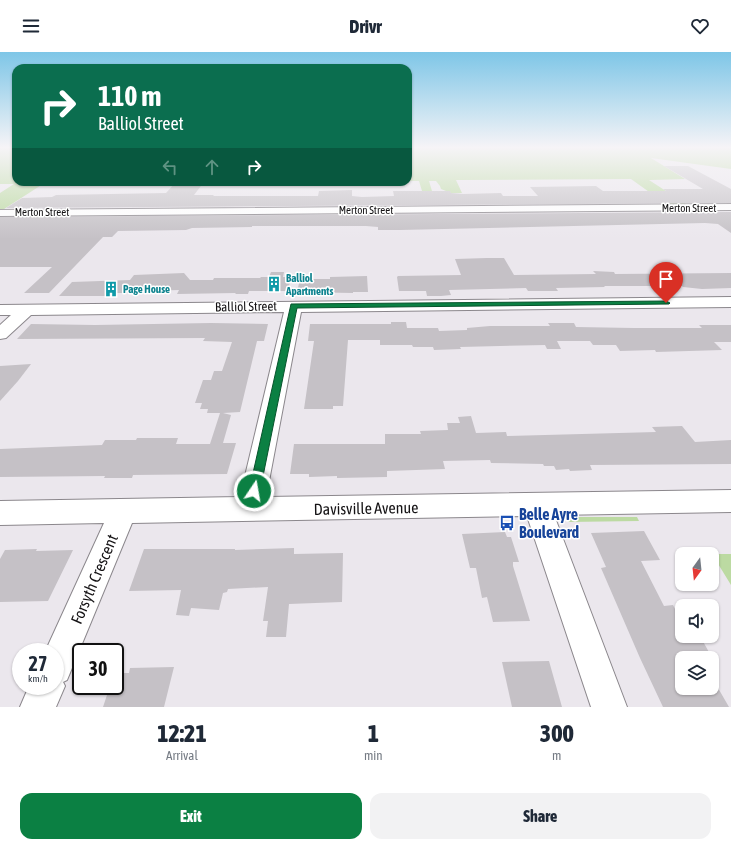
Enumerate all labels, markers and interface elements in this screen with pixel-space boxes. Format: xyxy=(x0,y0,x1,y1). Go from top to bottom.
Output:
icon: menu xyxy=(20,15,42,37)
icon: heart xyxy=(689,15,711,37)
text: Drivr xyxy=(349,16,382,37)
icon: right xyxy=(32,80,84,132)
text: 110 m xyxy=(98,80,161,112)
text: Balliol Street xyxy=(98,113,184,134)
icon: left xyxy=(159,156,181,178)
icon: ahead xyxy=(201,156,223,178)
icon: right xyxy=(243,156,265,178)
street label: Merton Street xyxy=(662,202,716,214)
street label: Merton Street xyxy=(339,204,393,216)
street label: Merton Street xyxy=(15,206,69,218)
pin xyxy=(649,262,683,303)
icon: arrive xyxy=(655,268,677,290)
place label: Balliol Apartments xyxy=(285,272,333,297)
building icon: Balliol Apartments xyxy=(265,275,283,293)
building icon: Page House xyxy=(102,280,120,298)
place label: Page House xyxy=(123,283,170,295)
street label: Balliol Street xyxy=(215,298,277,315)
position arrow xyxy=(233,470,275,512)
street label: Davisville Avenue xyxy=(314,498,418,518)
place label: Belle Ayre Boulevard xyxy=(519,505,580,541)
bus stop icon: Belle Ayre Boulevard xyxy=(498,514,516,532)
street label: Forsyth Crescent xyxy=(67,531,122,627)
north arrow xyxy=(675,547,719,591)
map controls xyxy=(675,547,719,695)
button: sound xyxy=(675,599,719,643)
speed limit sign: 30 xyxy=(72,643,124,695)
button: layers xyxy=(675,651,719,695)
text: 27 xyxy=(29,652,47,675)
text: km/h xyxy=(28,673,48,684)
text: 12:21 xyxy=(157,720,207,747)
text: 1 xyxy=(368,720,379,747)
text: 300 xyxy=(540,720,574,747)
text: Arrival xyxy=(166,748,198,763)
text: min xyxy=(364,748,383,763)
text: m xyxy=(552,748,561,763)
button: Exit xyxy=(20,793,362,839)
button: Share xyxy=(370,793,711,839)

